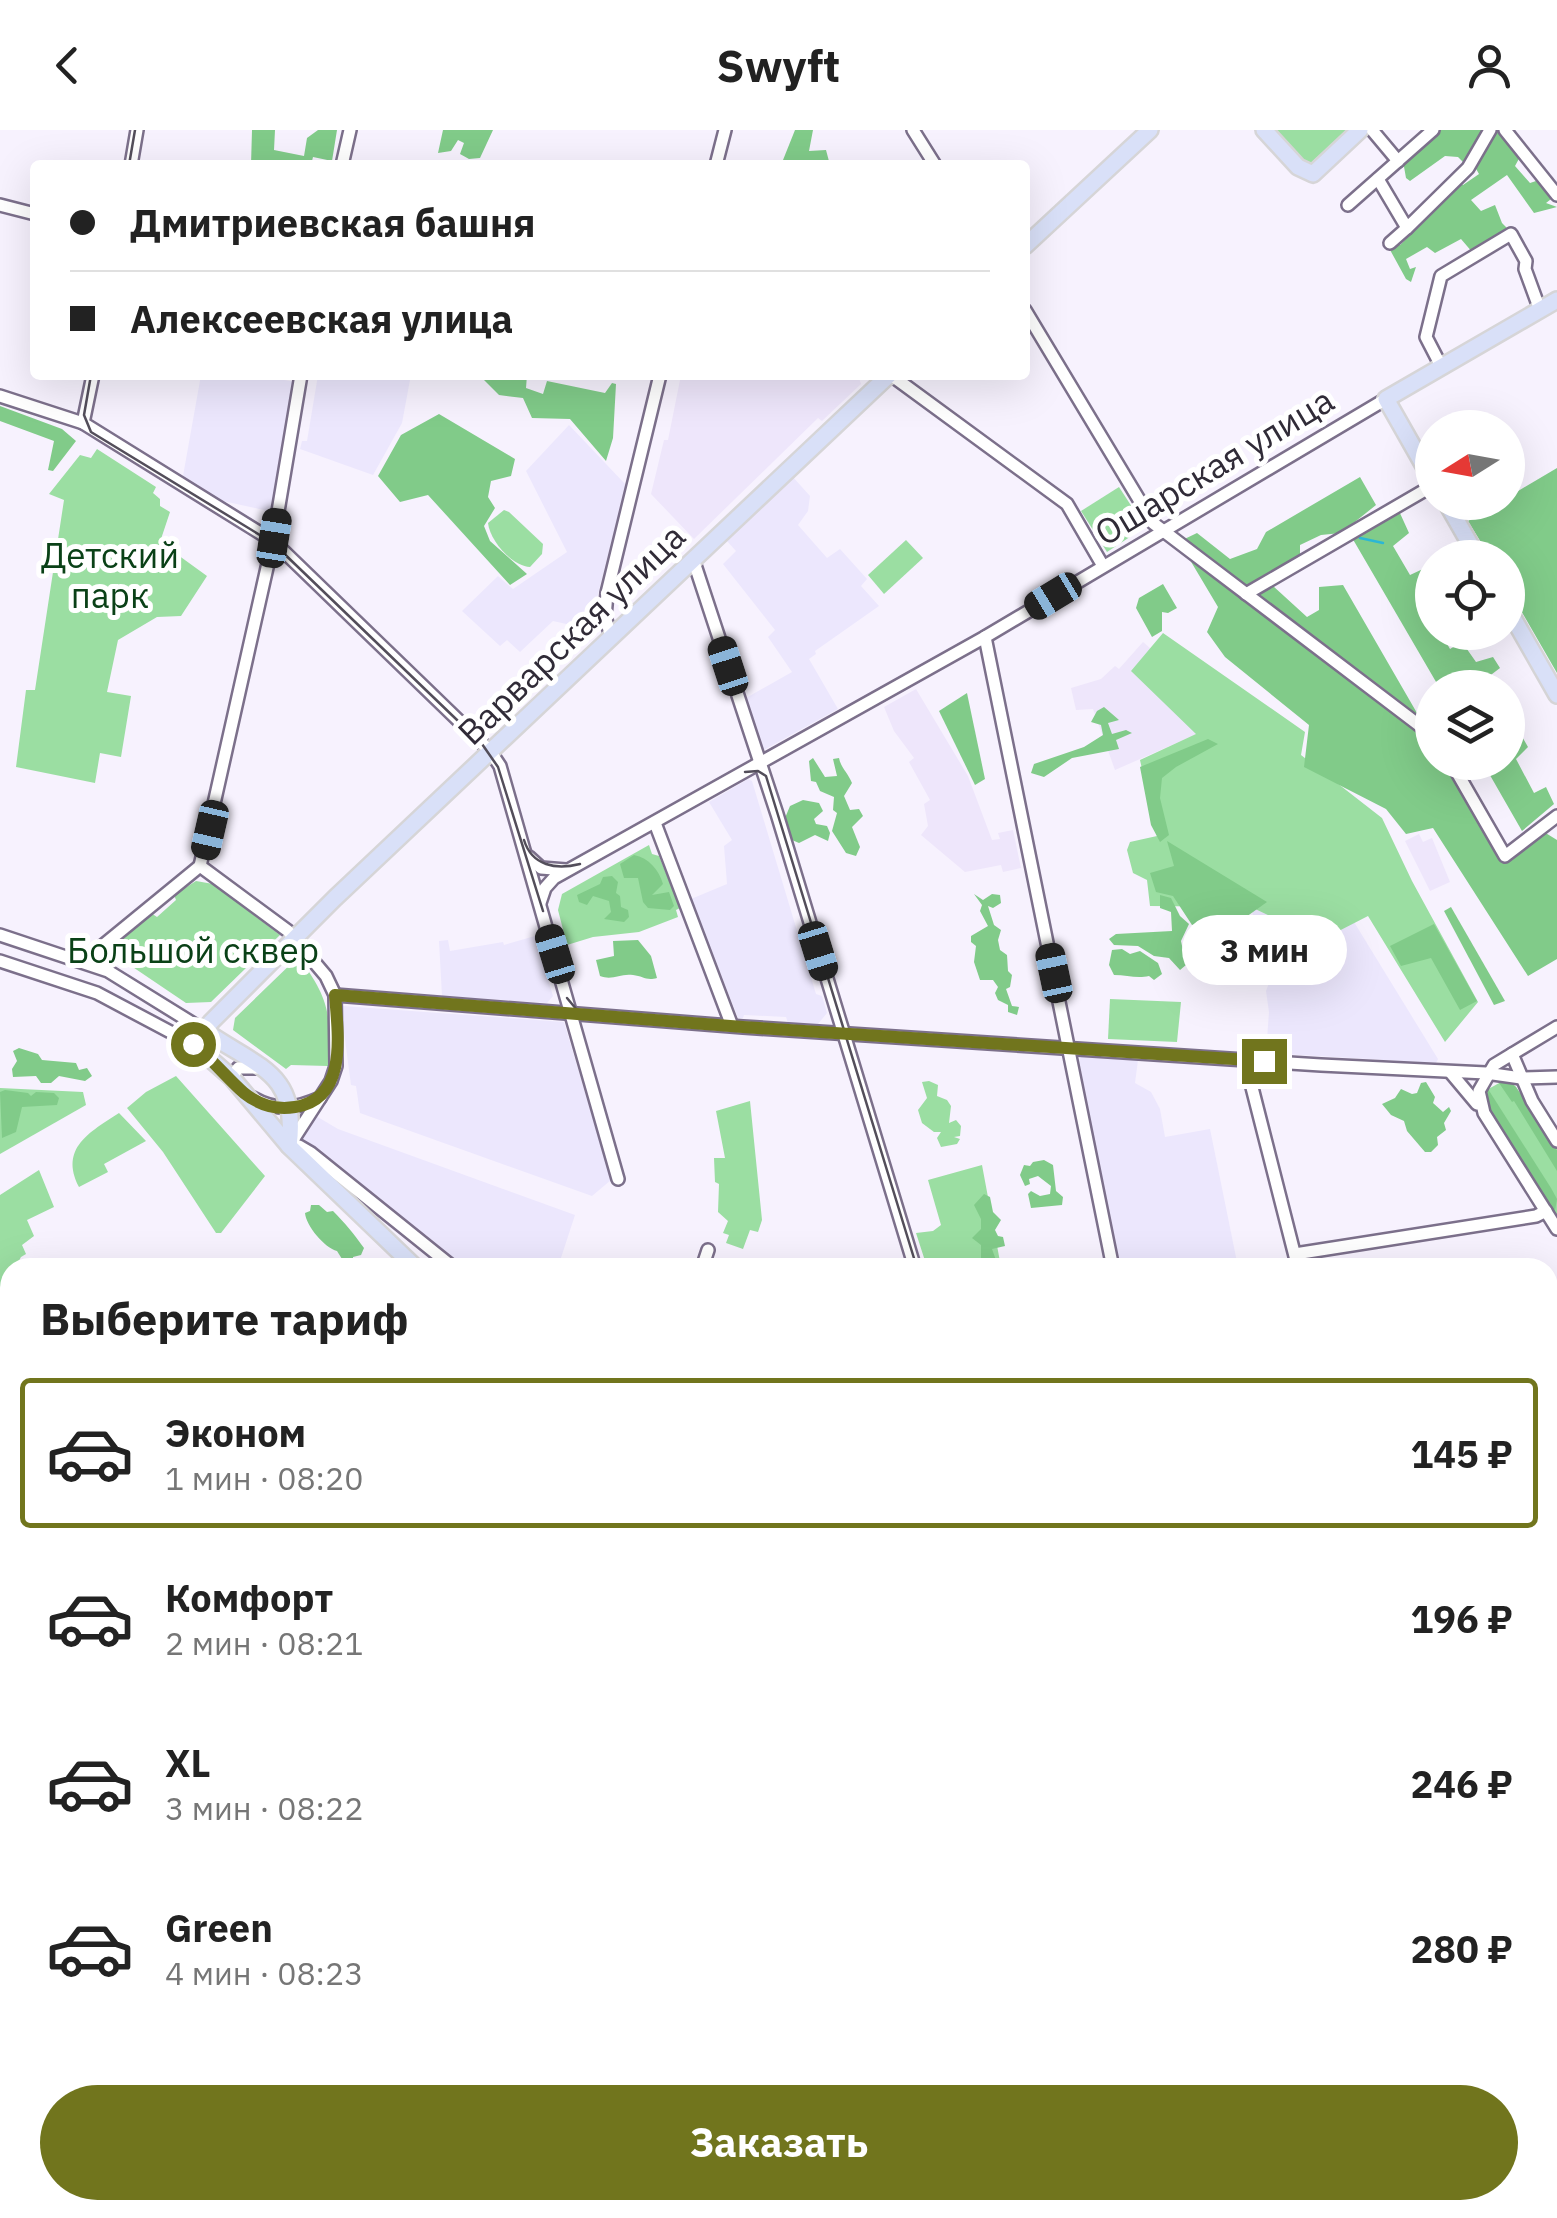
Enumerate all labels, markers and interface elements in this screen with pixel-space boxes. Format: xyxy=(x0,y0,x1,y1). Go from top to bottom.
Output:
text: Swyft xyxy=(717,36,840,94)
icon: back xyxy=(40,38,95,93)
icon: person xyxy=(1462,38,1517,93)
text: Дмитриевская башня xyxy=(130,198,535,247)
text: Алексеевская улица xyxy=(130,294,513,343)
street label: Ошарская улица xyxy=(1086,377,1342,555)
north arrow xyxy=(1415,410,1525,520)
map controls xyxy=(1415,410,1525,780)
car xyxy=(254,506,294,570)
street label: Варварская улица xyxy=(447,513,695,755)
park label: Детский парк xyxy=(41,532,179,618)
button: locate xyxy=(1415,540,1525,650)
car xyxy=(1020,568,1086,624)
car xyxy=(704,633,752,699)
button: layers xyxy=(1415,670,1525,780)
car xyxy=(189,797,231,863)
callout: 3 мин xyxy=(1182,916,1346,986)
car xyxy=(795,918,841,984)
car xyxy=(532,921,578,987)
park label: Большой сквер xyxy=(67,927,319,973)
text: 3 мин xyxy=(1220,929,1309,971)
car xyxy=(1033,941,1075,1005)
route start xyxy=(171,1022,216,1067)
route end xyxy=(1242,1039,1287,1084)
text: Выберите тариф xyxy=(40,1289,409,1347)
icon: car xyxy=(45,1408,135,1498)
text: Эконом xyxy=(165,1408,306,1457)
text: 145 ₽ xyxy=(1411,1429,1513,1478)
text: 1 мин · 08:20 xyxy=(165,1457,363,1499)
icon: car xyxy=(45,1573,135,1663)
text: Комфорт xyxy=(165,1573,333,1622)
text: 196 ₽ xyxy=(1411,1594,1513,1643)
text: 2 мин · 08:21 xyxy=(165,1622,363,1664)
icon: car xyxy=(45,1738,135,1828)
text: XL xyxy=(165,1738,211,1787)
text: 246 ₽ xyxy=(1411,1759,1513,1808)
text: 3 мин · 08:22 xyxy=(165,1787,363,1829)
icon: car xyxy=(45,1903,135,1993)
text: Green xyxy=(165,1903,273,1952)
text: 280 ₽ xyxy=(1411,1924,1513,1973)
text: 4 мин · 08:23 xyxy=(165,1952,363,1994)
button: Заказать xyxy=(40,2085,1518,2200)

